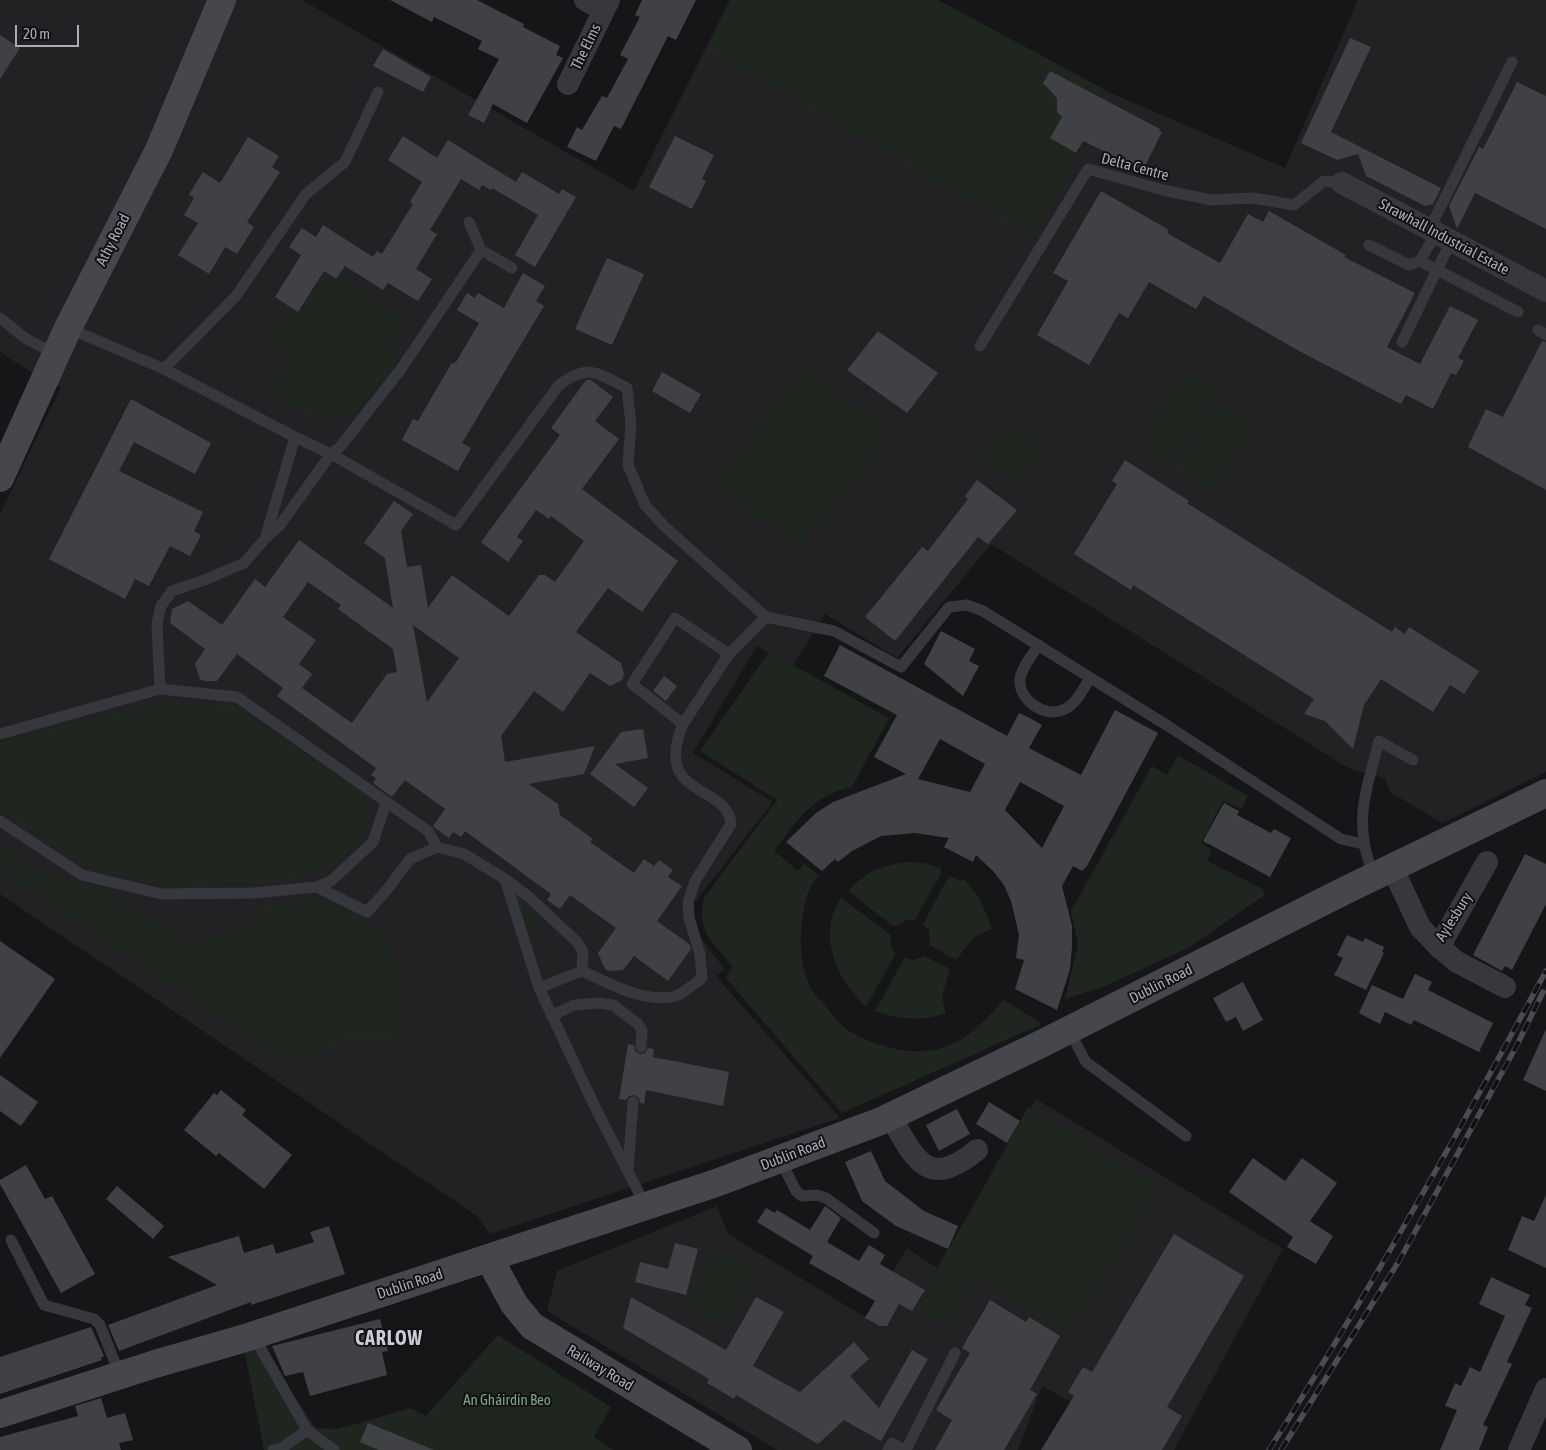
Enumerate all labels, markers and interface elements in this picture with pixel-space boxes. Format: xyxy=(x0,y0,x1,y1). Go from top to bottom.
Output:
scale bar xyxy=(18,15,81,47)
street label: The Elms xyxy=(567,21,605,73)
text: 20 m xyxy=(23,25,50,42)
street label: Delta Centre xyxy=(1099,149,1171,185)
street label: Strawhall Industrial Estate xyxy=(1376,195,1512,279)
street label: Athy Road xyxy=(92,211,134,269)
street label: Aylesbury xyxy=(1432,889,1476,945)
street label: Dublin Road xyxy=(1127,961,1195,1007)
street label: Dublin Road xyxy=(758,1133,828,1175)
street label: Dublin Road xyxy=(375,1265,445,1303)
district label: CARLOW xyxy=(354,1327,424,1351)
street label: Railway Road xyxy=(563,1341,637,1395)
park label: An Gháirdín Beo xyxy=(463,1391,551,1409)

